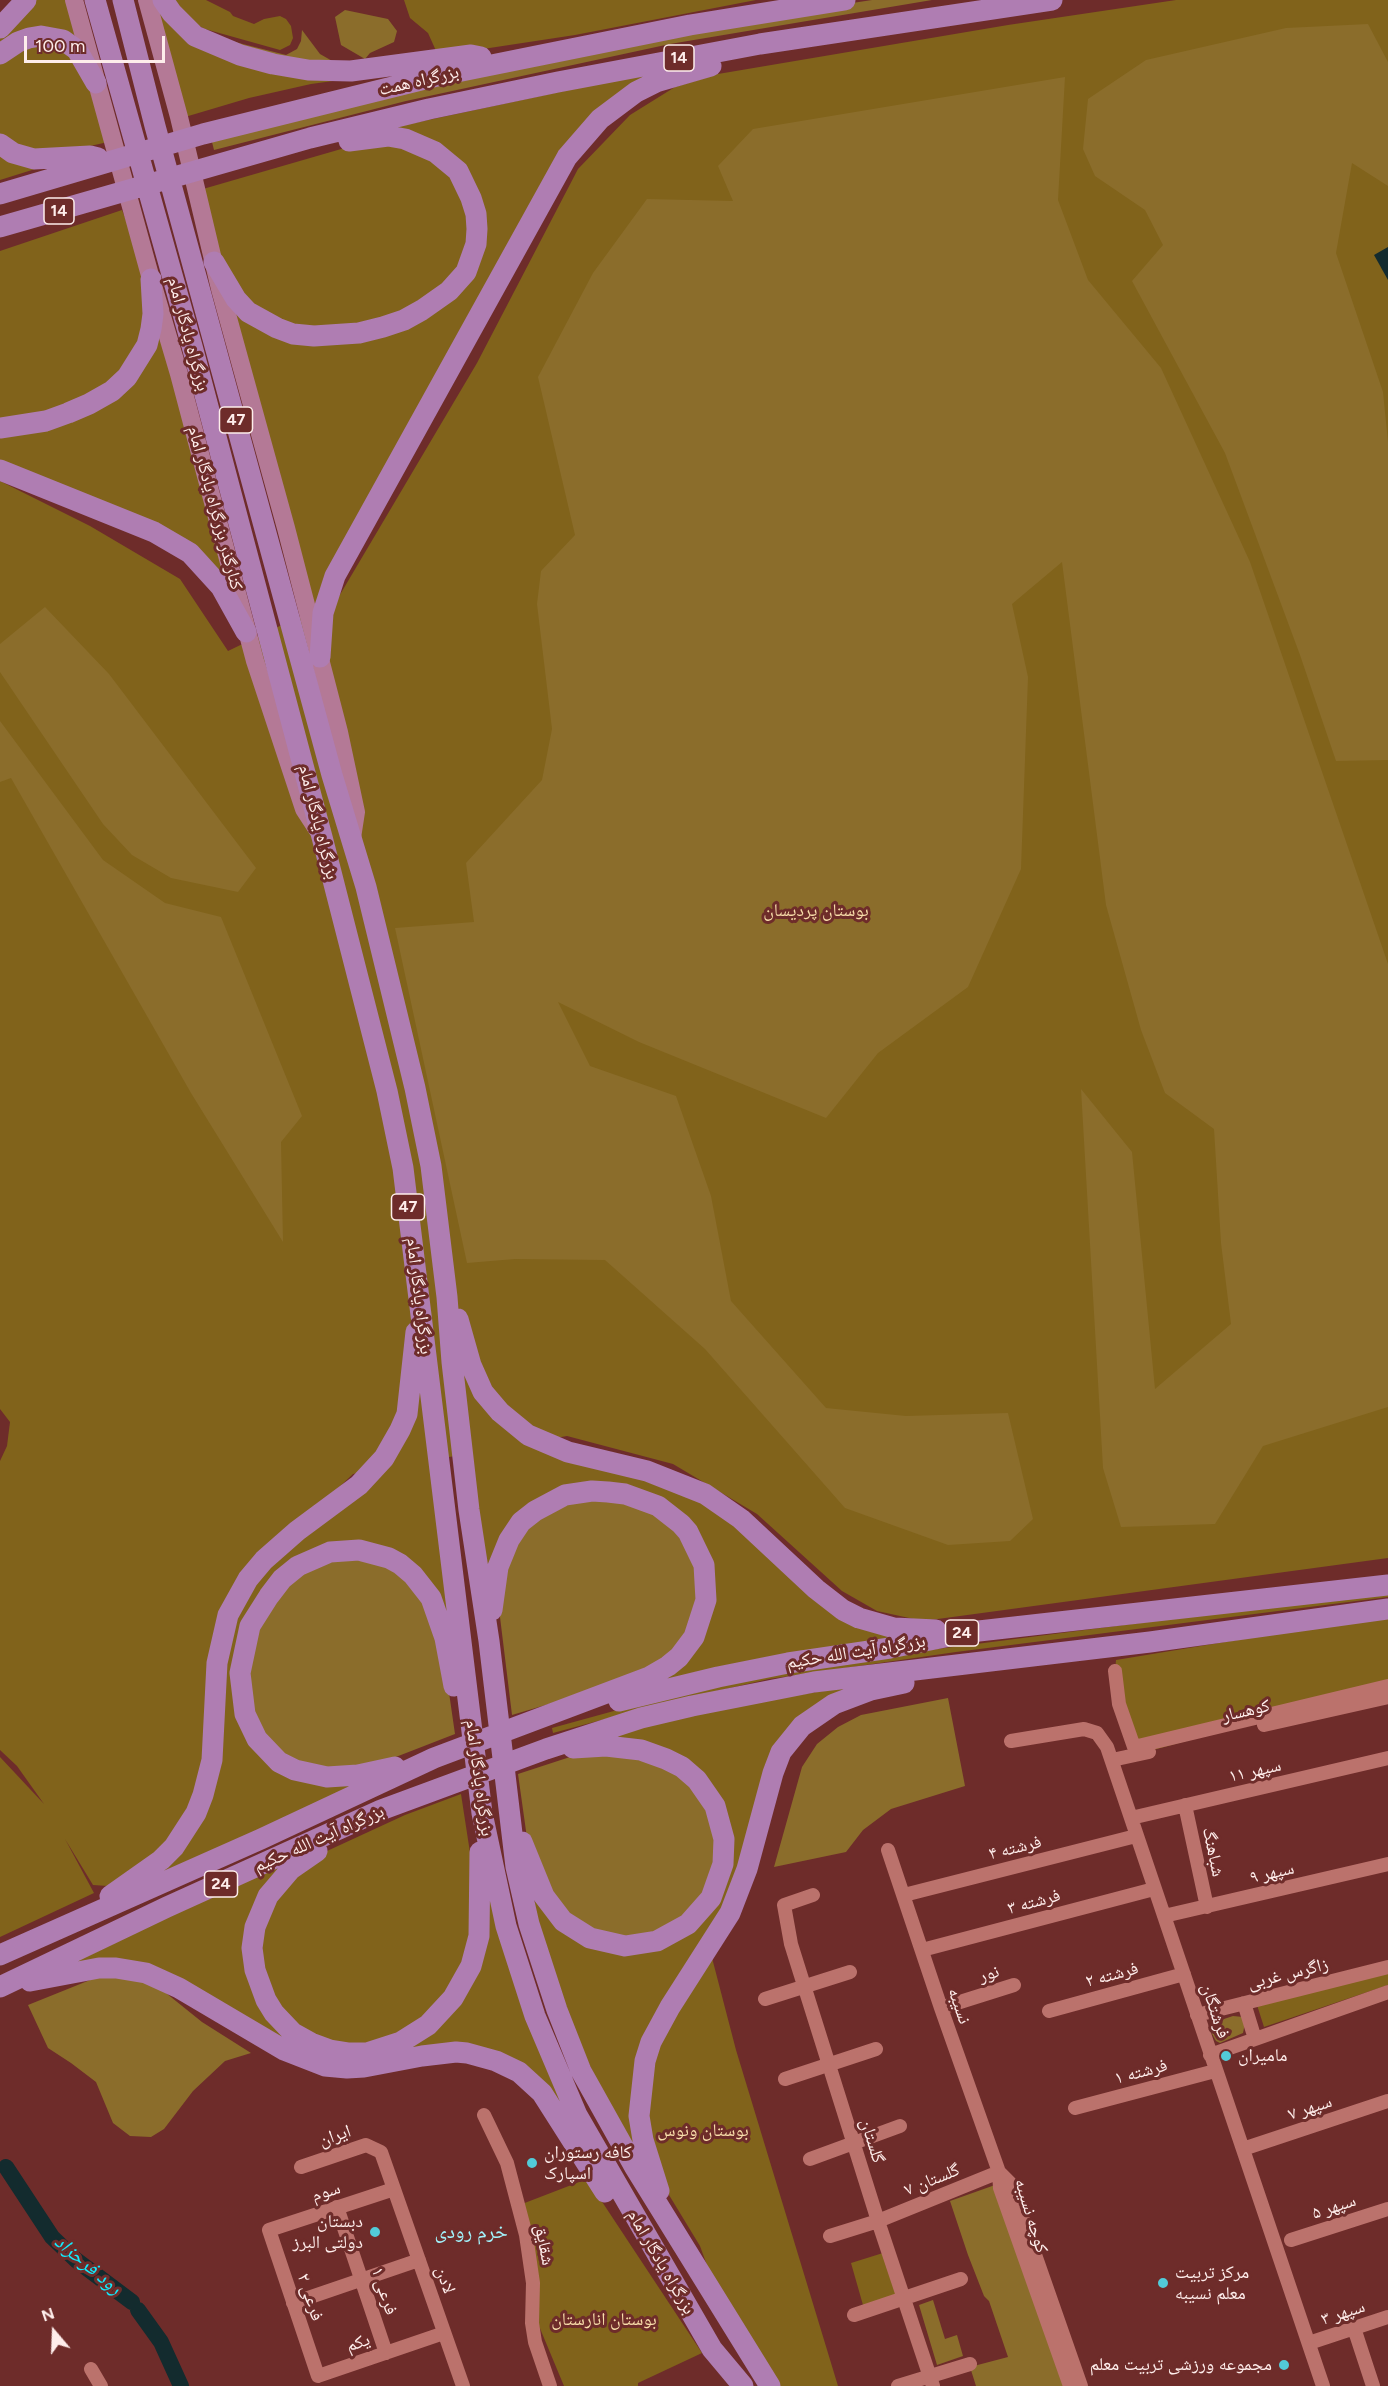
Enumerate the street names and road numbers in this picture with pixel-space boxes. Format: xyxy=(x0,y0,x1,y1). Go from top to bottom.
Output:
road number: 14 xyxy=(664,45,694,71)
street label: بزرگراه همت xyxy=(377,61,461,101)
road number: 14 xyxy=(44,198,74,224)
street label: بزرگراه یادگار امام xyxy=(162,274,214,394)
road number: 47 xyxy=(220,407,252,433)
street label: کنارگذر بزرگراه یادگار امام xyxy=(183,424,247,592)
street label: بزرگراه یادگار امام xyxy=(293,762,343,882)
road number: 47 xyxy=(392,1194,424,1220)
street label: بزرگراه یادگار امام xyxy=(401,1236,437,1356)
road number: 24 xyxy=(946,1620,978,1646)
street label: بزرگراه آیت الله حکیم xyxy=(785,1630,927,1674)
street label: کوهسار xyxy=(1220,1695,1272,1727)
street label: بزرگراه یادگار امام xyxy=(460,1718,498,1838)
street label: سپهر ۱۱ xyxy=(1227,1755,1283,1787)
street label: بزرگراه آیت الله حکیم xyxy=(250,1801,388,1877)
street label: شباهنگ xyxy=(1197,1825,1229,1879)
street label: فرشته ۴ xyxy=(986,1831,1044,1865)
street label: سپهر ۹ xyxy=(1248,1857,1296,1889)
road number: 24 xyxy=(204,1871,238,1897)
street label: فرشته ۳ xyxy=(1005,1885,1063,1919)
street label: زاگرس غربی xyxy=(1245,1954,1331,1994)
street label: فرشته ۲ xyxy=(1083,1958,1141,1992)
street label: نور xyxy=(976,1961,1002,1987)
street label: فرشتگان xyxy=(1196,1981,1234,2041)
street label: نسیبه xyxy=(943,1985,975,2027)
street label: فرشته ۱ xyxy=(1112,2055,1170,2089)
street label: سپهر ۷ xyxy=(1285,2091,1335,2125)
street label: گلستان xyxy=(855,2116,889,2166)
street label: ایران xyxy=(316,2120,354,2152)
street label: گلستان ۷ xyxy=(901,2159,963,2201)
street label: کوچه نسیبه xyxy=(1009,2176,1053,2256)
street label: سوم xyxy=(309,2177,343,2207)
street label: سپهر ۵ xyxy=(1309,2190,1359,2224)
street label: بزرگراه یادگار امام xyxy=(622,2206,700,2318)
street label: شقایق xyxy=(529,2223,559,2267)
street label: فرعی ۱ xyxy=(366,2264,402,2318)
street label: لادن xyxy=(430,2264,460,2296)
street label: فرعی ۲ xyxy=(292,2270,328,2324)
street label: سپهر ۳ xyxy=(1318,2296,1368,2330)
street label: یکم xyxy=(343,2329,373,2357)

